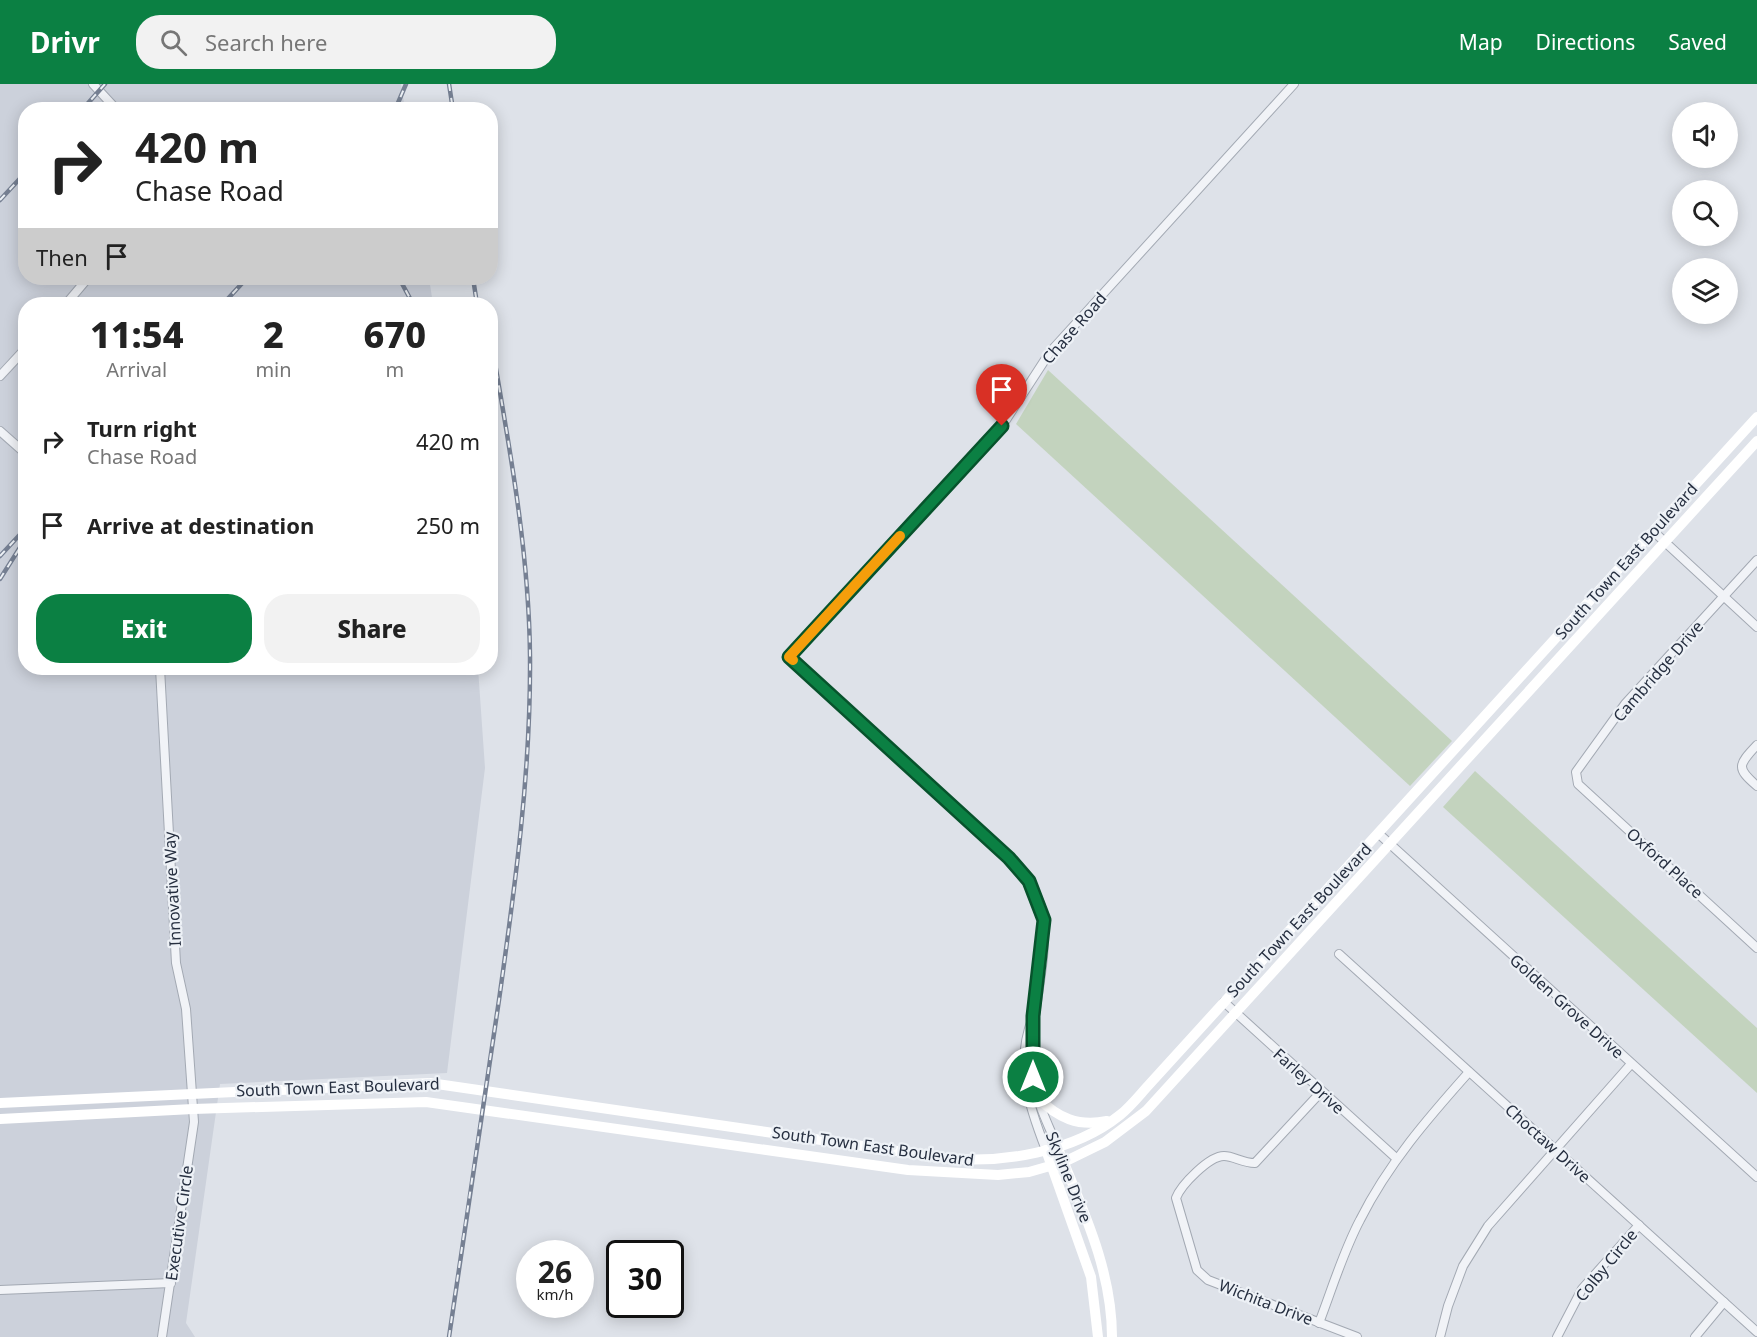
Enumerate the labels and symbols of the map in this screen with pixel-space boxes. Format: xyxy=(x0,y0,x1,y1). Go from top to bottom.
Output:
street label: Chase Road xyxy=(1037,287,1111,369)
pin xyxy=(976,364,1027,426)
street label: South Town East Boulevard xyxy=(1550,478,1702,644)
street label: Cambridge Drive xyxy=(1608,616,1708,726)
street label: Oxford Place xyxy=(1622,823,1708,903)
street label: Innovative Way xyxy=(158,830,186,947)
street label: South Town East Boulevard xyxy=(1222,838,1376,1002)
street label: Golden Grove Drive xyxy=(1505,949,1629,1063)
street label: Farley Drive xyxy=(1269,1043,1349,1119)
position arrow xyxy=(1001,1045,1065,1109)
street label: South Town East Boulevard xyxy=(236,1072,440,1102)
street label: Choctaw Drive xyxy=(1500,1099,1596,1187)
street label: South Town East Boulevard xyxy=(771,1121,975,1171)
street label: Skyline Drive xyxy=(1041,1128,1097,1226)
street label: Executive Circle xyxy=(160,1164,198,1282)
street label: Colby Circle xyxy=(1570,1224,1642,1306)
speed limit sign: 30 xyxy=(606,1240,684,1318)
street label: Wichita Drive xyxy=(1216,1274,1316,1330)

